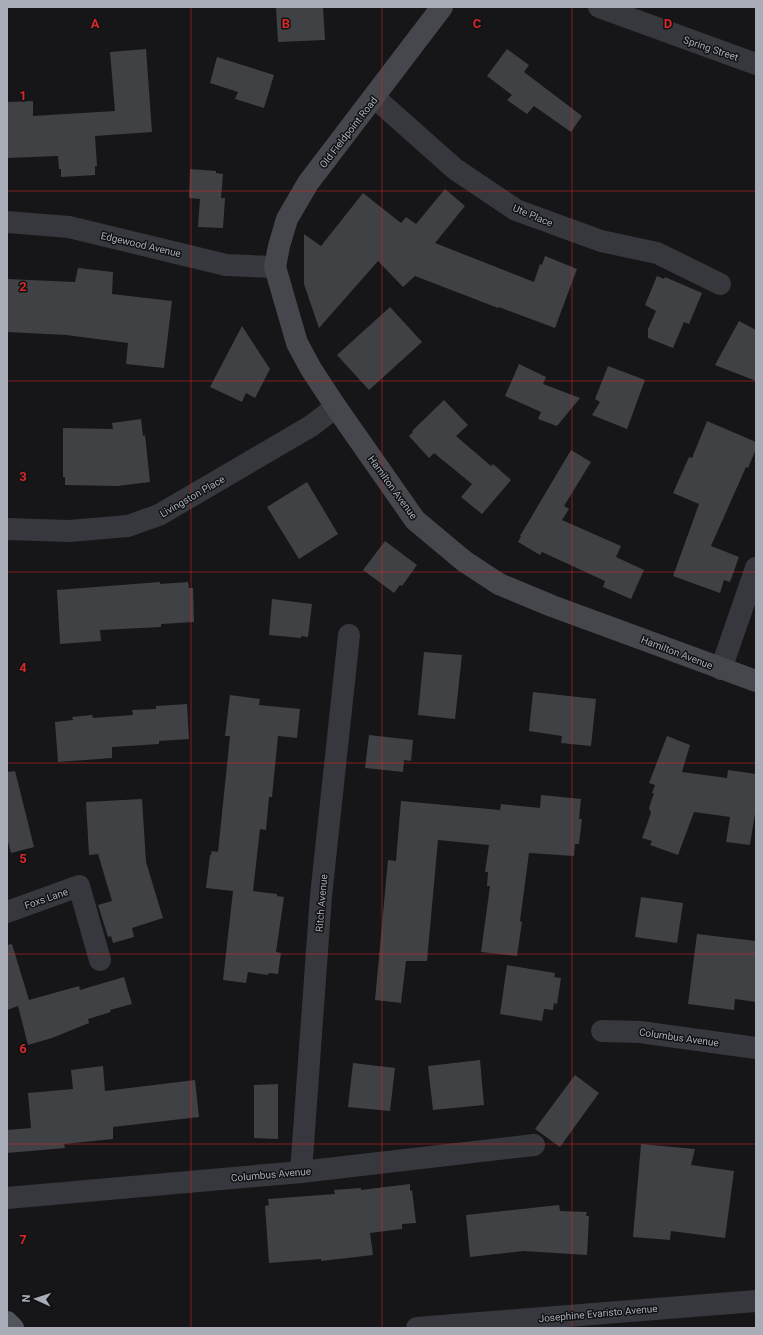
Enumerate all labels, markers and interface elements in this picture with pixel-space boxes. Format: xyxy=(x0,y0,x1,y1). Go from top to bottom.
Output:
text: A xyxy=(91,16,100,31)
text: B xyxy=(282,16,290,31)
text: C xyxy=(473,16,482,31)
text: D xyxy=(664,16,672,31)
street label: Spring Street xyxy=(682,34,740,63)
text: 1 xyxy=(19,88,27,103)
street label: Old Fieldpoint Road xyxy=(317,95,379,170)
street label: Ute Place xyxy=(511,202,554,229)
street label: Edgewood Avenue xyxy=(100,230,182,259)
text: 2 xyxy=(19,279,27,294)
street label: Hamilton Avenue xyxy=(366,453,419,521)
text: 3 xyxy=(19,469,27,484)
street label: Livingston Place xyxy=(158,473,227,519)
street label: Hamilton Avenue xyxy=(639,634,714,671)
text: 4 xyxy=(19,660,27,675)
text: 5 xyxy=(19,851,27,866)
street label: Ritch Avenue xyxy=(314,874,329,932)
street label: Foxs Lane xyxy=(23,886,69,911)
street label: Columbus Avenue xyxy=(638,1026,720,1049)
text: 6 xyxy=(19,1041,27,1056)
street label: Columbus Avenue xyxy=(231,1166,312,1183)
text: 7 xyxy=(19,1232,27,1247)
north arrow xyxy=(16,1279,56,1319)
text: N xyxy=(20,1294,33,1303)
street label: Josephine Evaristo Avenue xyxy=(538,1303,658,1324)

